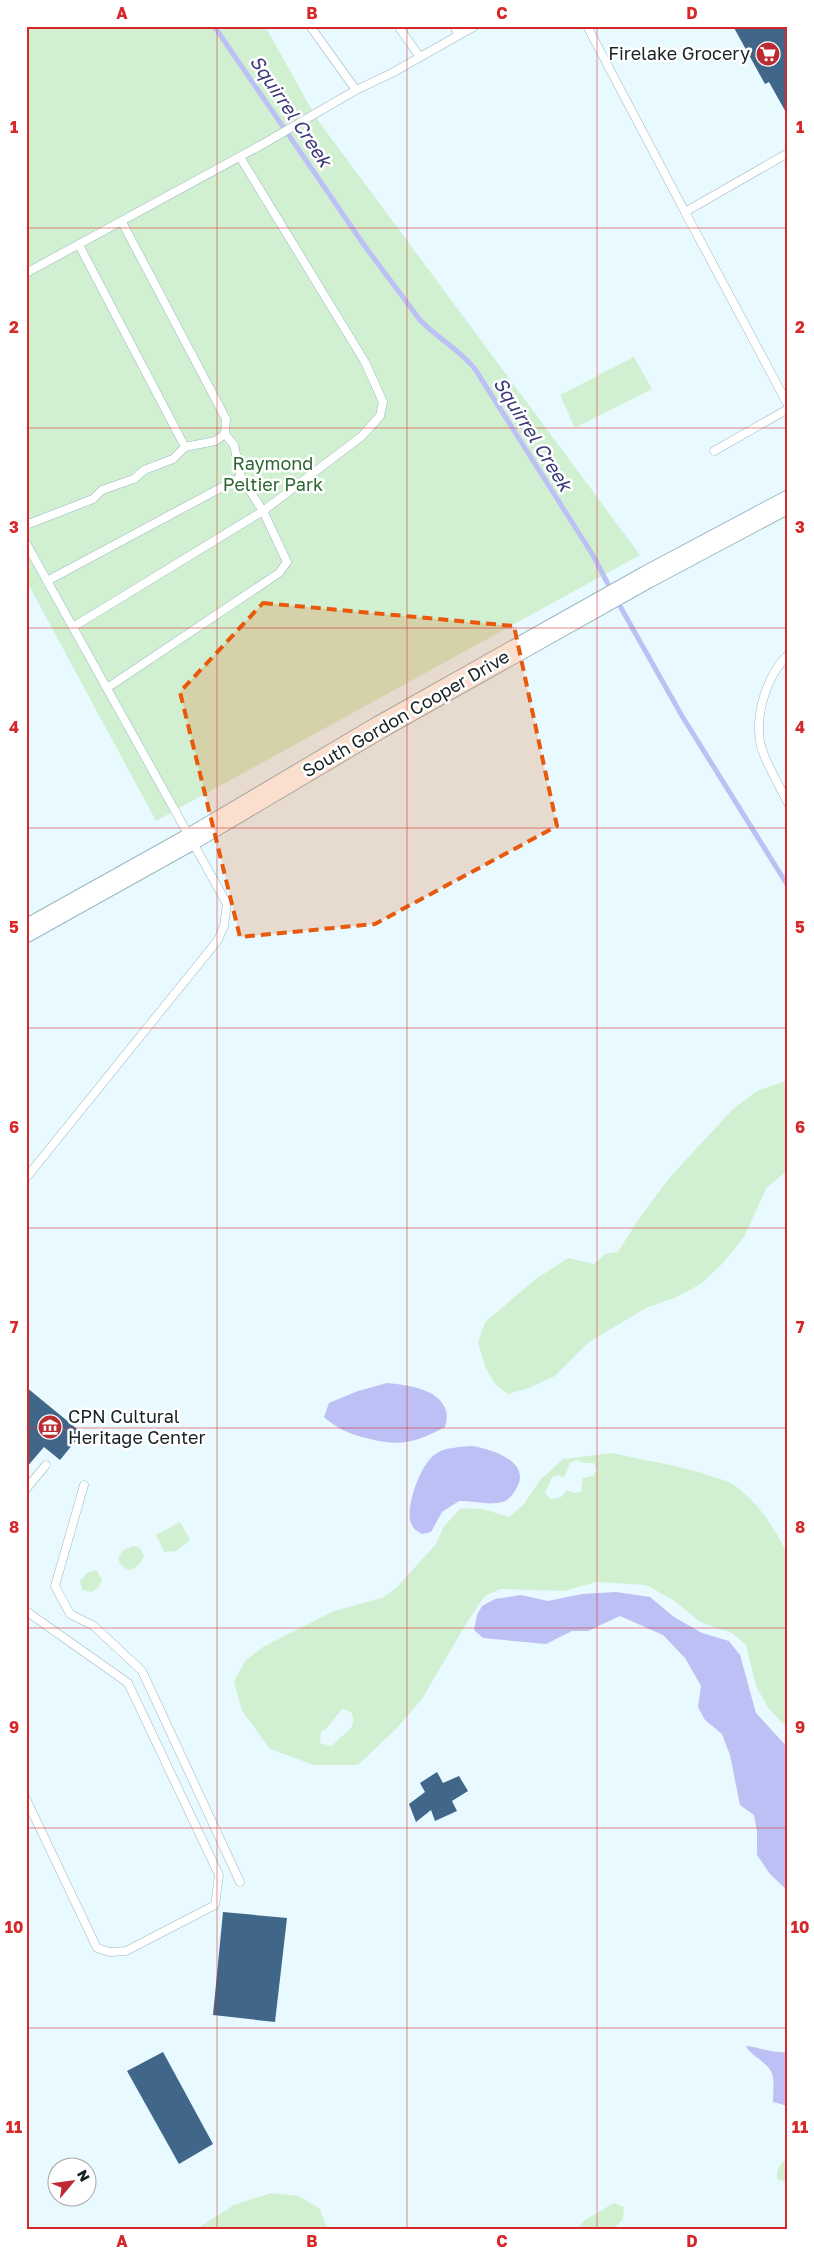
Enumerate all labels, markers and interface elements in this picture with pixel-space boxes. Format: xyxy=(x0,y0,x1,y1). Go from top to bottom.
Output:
text: A xyxy=(116,3,128,23)
text: B xyxy=(306,3,318,23)
text: C xyxy=(496,3,508,23)
text: D xyxy=(686,3,698,23)
supermarket icon: Firelake Grocery xyxy=(755,41,781,67)
place label: Firelake Grocery xyxy=(608,42,750,64)
water label: Squirrel Creek xyxy=(246,50,339,173)
text: 1 xyxy=(10,117,18,137)
text: 1 xyxy=(796,117,804,137)
text: 2 xyxy=(9,317,19,337)
text: 2 xyxy=(795,317,805,337)
water label: Squirrel Creek xyxy=(489,373,579,497)
park label: Raymond Peltier Park xyxy=(223,452,323,495)
text: 3 xyxy=(9,517,19,537)
text: 3 xyxy=(795,517,805,537)
street label: South Gordon Cooper Drive xyxy=(298,645,513,781)
text: 4 xyxy=(9,717,19,737)
text: 4 xyxy=(795,717,805,737)
text: 5 xyxy=(9,917,19,937)
text: 5 xyxy=(795,917,805,937)
text: 6 xyxy=(9,1117,19,1137)
text: 6 xyxy=(795,1117,805,1137)
text: 7 xyxy=(10,1317,19,1337)
text: 7 xyxy=(796,1317,805,1337)
place label: CPN Cultural Heritage Center xyxy=(68,1405,206,1448)
museum icon: CPN Cultural Heritage Center xyxy=(37,1414,63,1440)
text: 8 xyxy=(9,1517,19,1537)
text: 8 xyxy=(795,1517,805,1537)
text: 9 xyxy=(9,1717,19,1737)
text: 9 xyxy=(795,1717,805,1737)
text: 10 xyxy=(5,1917,23,1937)
text: 10 xyxy=(791,1917,809,1937)
text: 11 xyxy=(6,2117,22,2137)
text: 11 xyxy=(792,2117,808,2137)
north arrow xyxy=(48,2158,98,2208)
text: N xyxy=(74,2167,94,2184)
text: A xyxy=(116,2231,128,2251)
text: B xyxy=(306,2231,318,2251)
text: C xyxy=(496,2231,508,2251)
text: D xyxy=(686,2231,698,2251)

